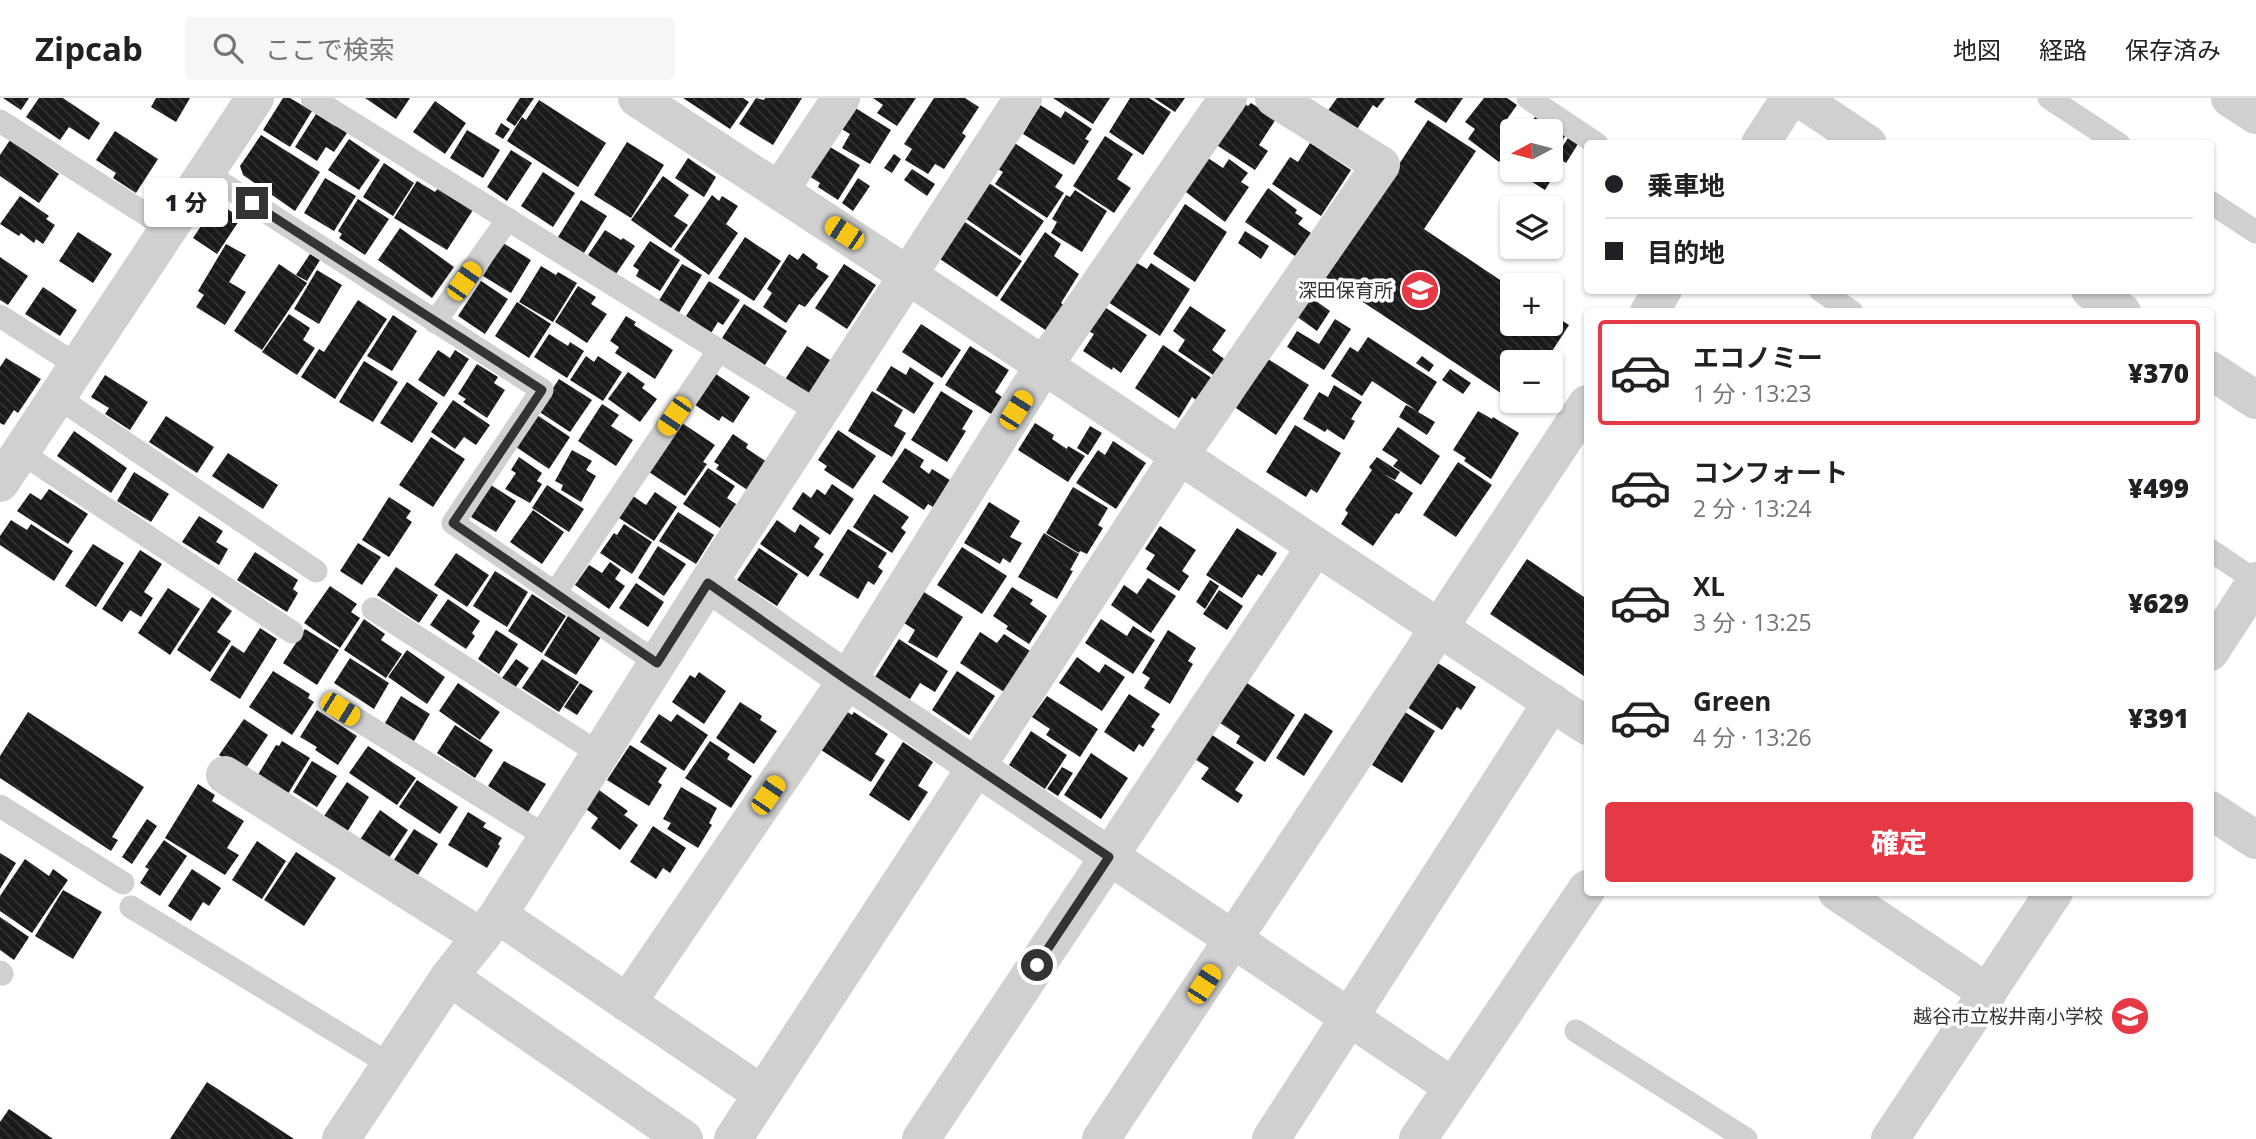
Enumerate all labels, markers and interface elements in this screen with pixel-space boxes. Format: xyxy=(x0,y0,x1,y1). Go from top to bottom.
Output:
search box xyxy=(185,17,675,80)
text: Zipcab xyxy=(35,26,143,71)
icon: search xyxy=(209,29,247,67)
text: ここで検索 xyxy=(265,31,395,67)
text: 地図 xyxy=(1953,33,2001,66)
text: 経路 xyxy=(2039,33,2087,66)
text: 保存済み xyxy=(2125,33,2221,66)
north arrow xyxy=(1500,119,1563,182)
map controls xyxy=(1500,119,1563,413)
text: 乗車地 xyxy=(1647,167,1725,203)
callout: 1 分 xyxy=(144,178,228,228)
text: 1 分 xyxy=(165,186,207,218)
route end xyxy=(236,187,268,219)
button: layers xyxy=(1500,196,1563,259)
car xyxy=(821,213,868,253)
text: 目的地 xyxy=(1647,234,1725,270)
car xyxy=(444,258,485,304)
school or university icon: 深田保育所 xyxy=(1399,269,1441,311)
button: + xyxy=(1500,273,1563,336)
place label: 深田保育所 xyxy=(1298,277,1393,303)
text: エコノミー xyxy=(1693,339,1823,375)
icon: car xyxy=(1609,341,1672,404)
button: − xyxy=(1500,350,1563,413)
text: ¥370 xyxy=(2128,355,2189,391)
text: 1 分 · 13:23 xyxy=(1693,377,1812,409)
car xyxy=(996,387,1037,433)
car xyxy=(654,393,695,439)
text: コンフォート xyxy=(1693,454,1848,490)
icon: car xyxy=(1609,456,1672,519)
text: ¥499 xyxy=(2128,470,2189,506)
text: 2 分 · 13:24 xyxy=(1693,492,1812,524)
text: XL xyxy=(1693,568,1725,604)
icon: car xyxy=(1609,571,1672,634)
text: ¥629 xyxy=(2128,585,2189,621)
text: 3 分 · 13:25 xyxy=(1693,606,1812,638)
text: Green xyxy=(1693,683,1771,719)
icon: car xyxy=(1609,686,1672,749)
car xyxy=(317,689,364,729)
text: ¥391 xyxy=(2128,700,2189,736)
text: 4 分 · 13:26 xyxy=(1693,721,1812,753)
car xyxy=(748,772,789,818)
button: 確定 xyxy=(1605,802,2193,882)
route start xyxy=(1021,949,1053,981)
car xyxy=(1184,961,1225,1007)
school or university icon: 越谷市立桜井南小学校 xyxy=(2109,995,2151,1037)
place label: 越谷市立桜井南小学校 xyxy=(1913,1003,2103,1029)

